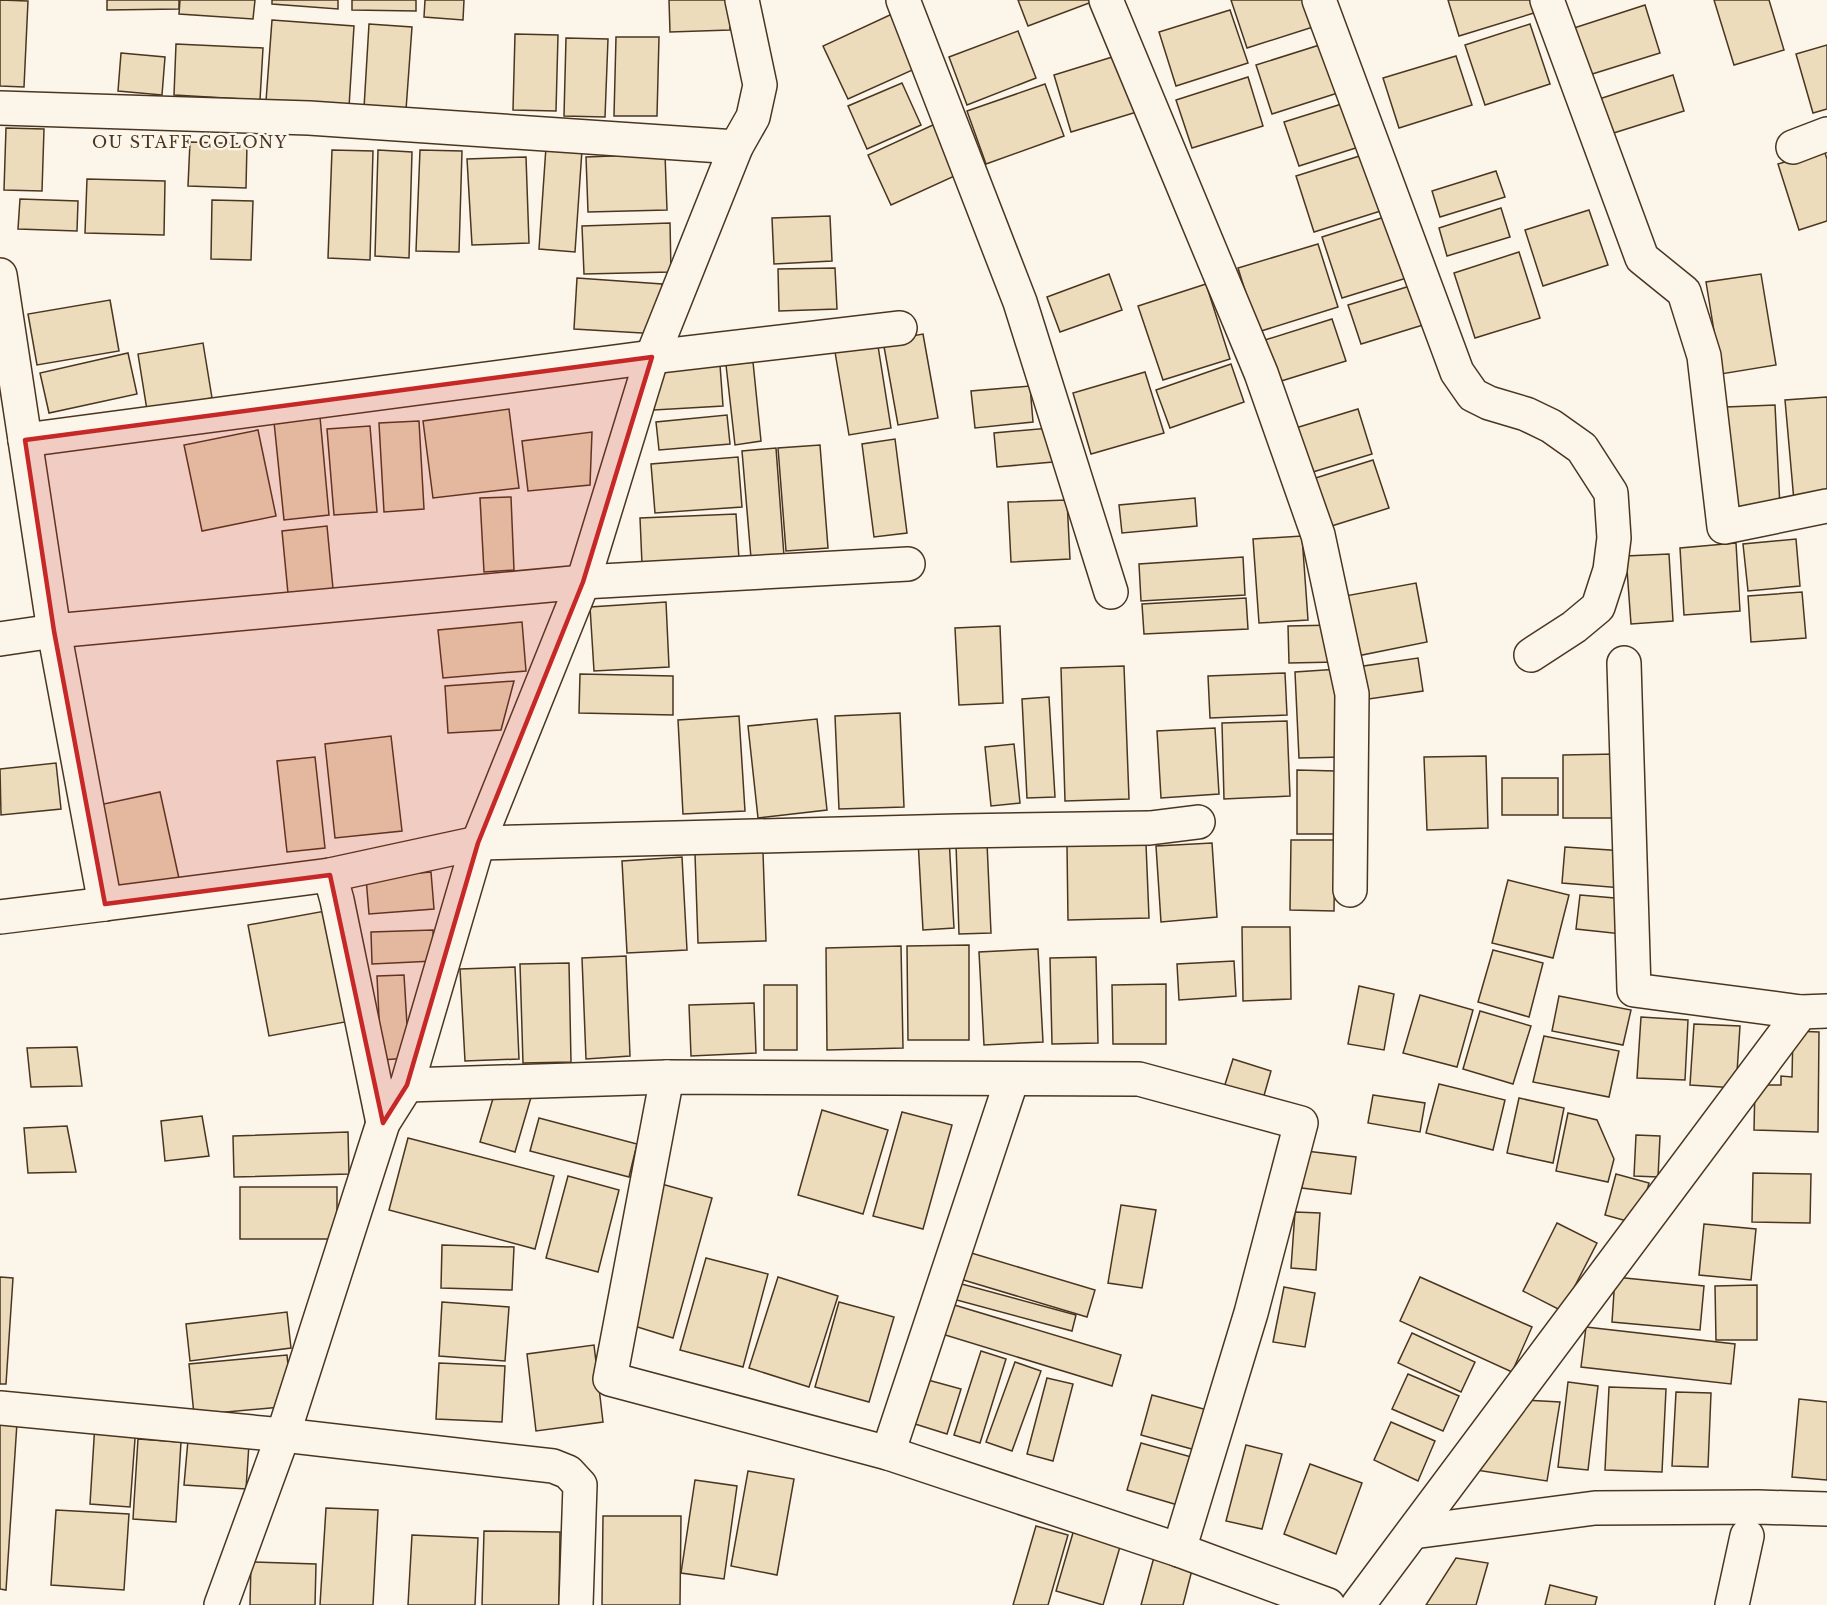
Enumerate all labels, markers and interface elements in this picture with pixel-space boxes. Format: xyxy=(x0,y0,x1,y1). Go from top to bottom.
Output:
district label: OU STAFF COLONY xyxy=(92,132,288,152)

